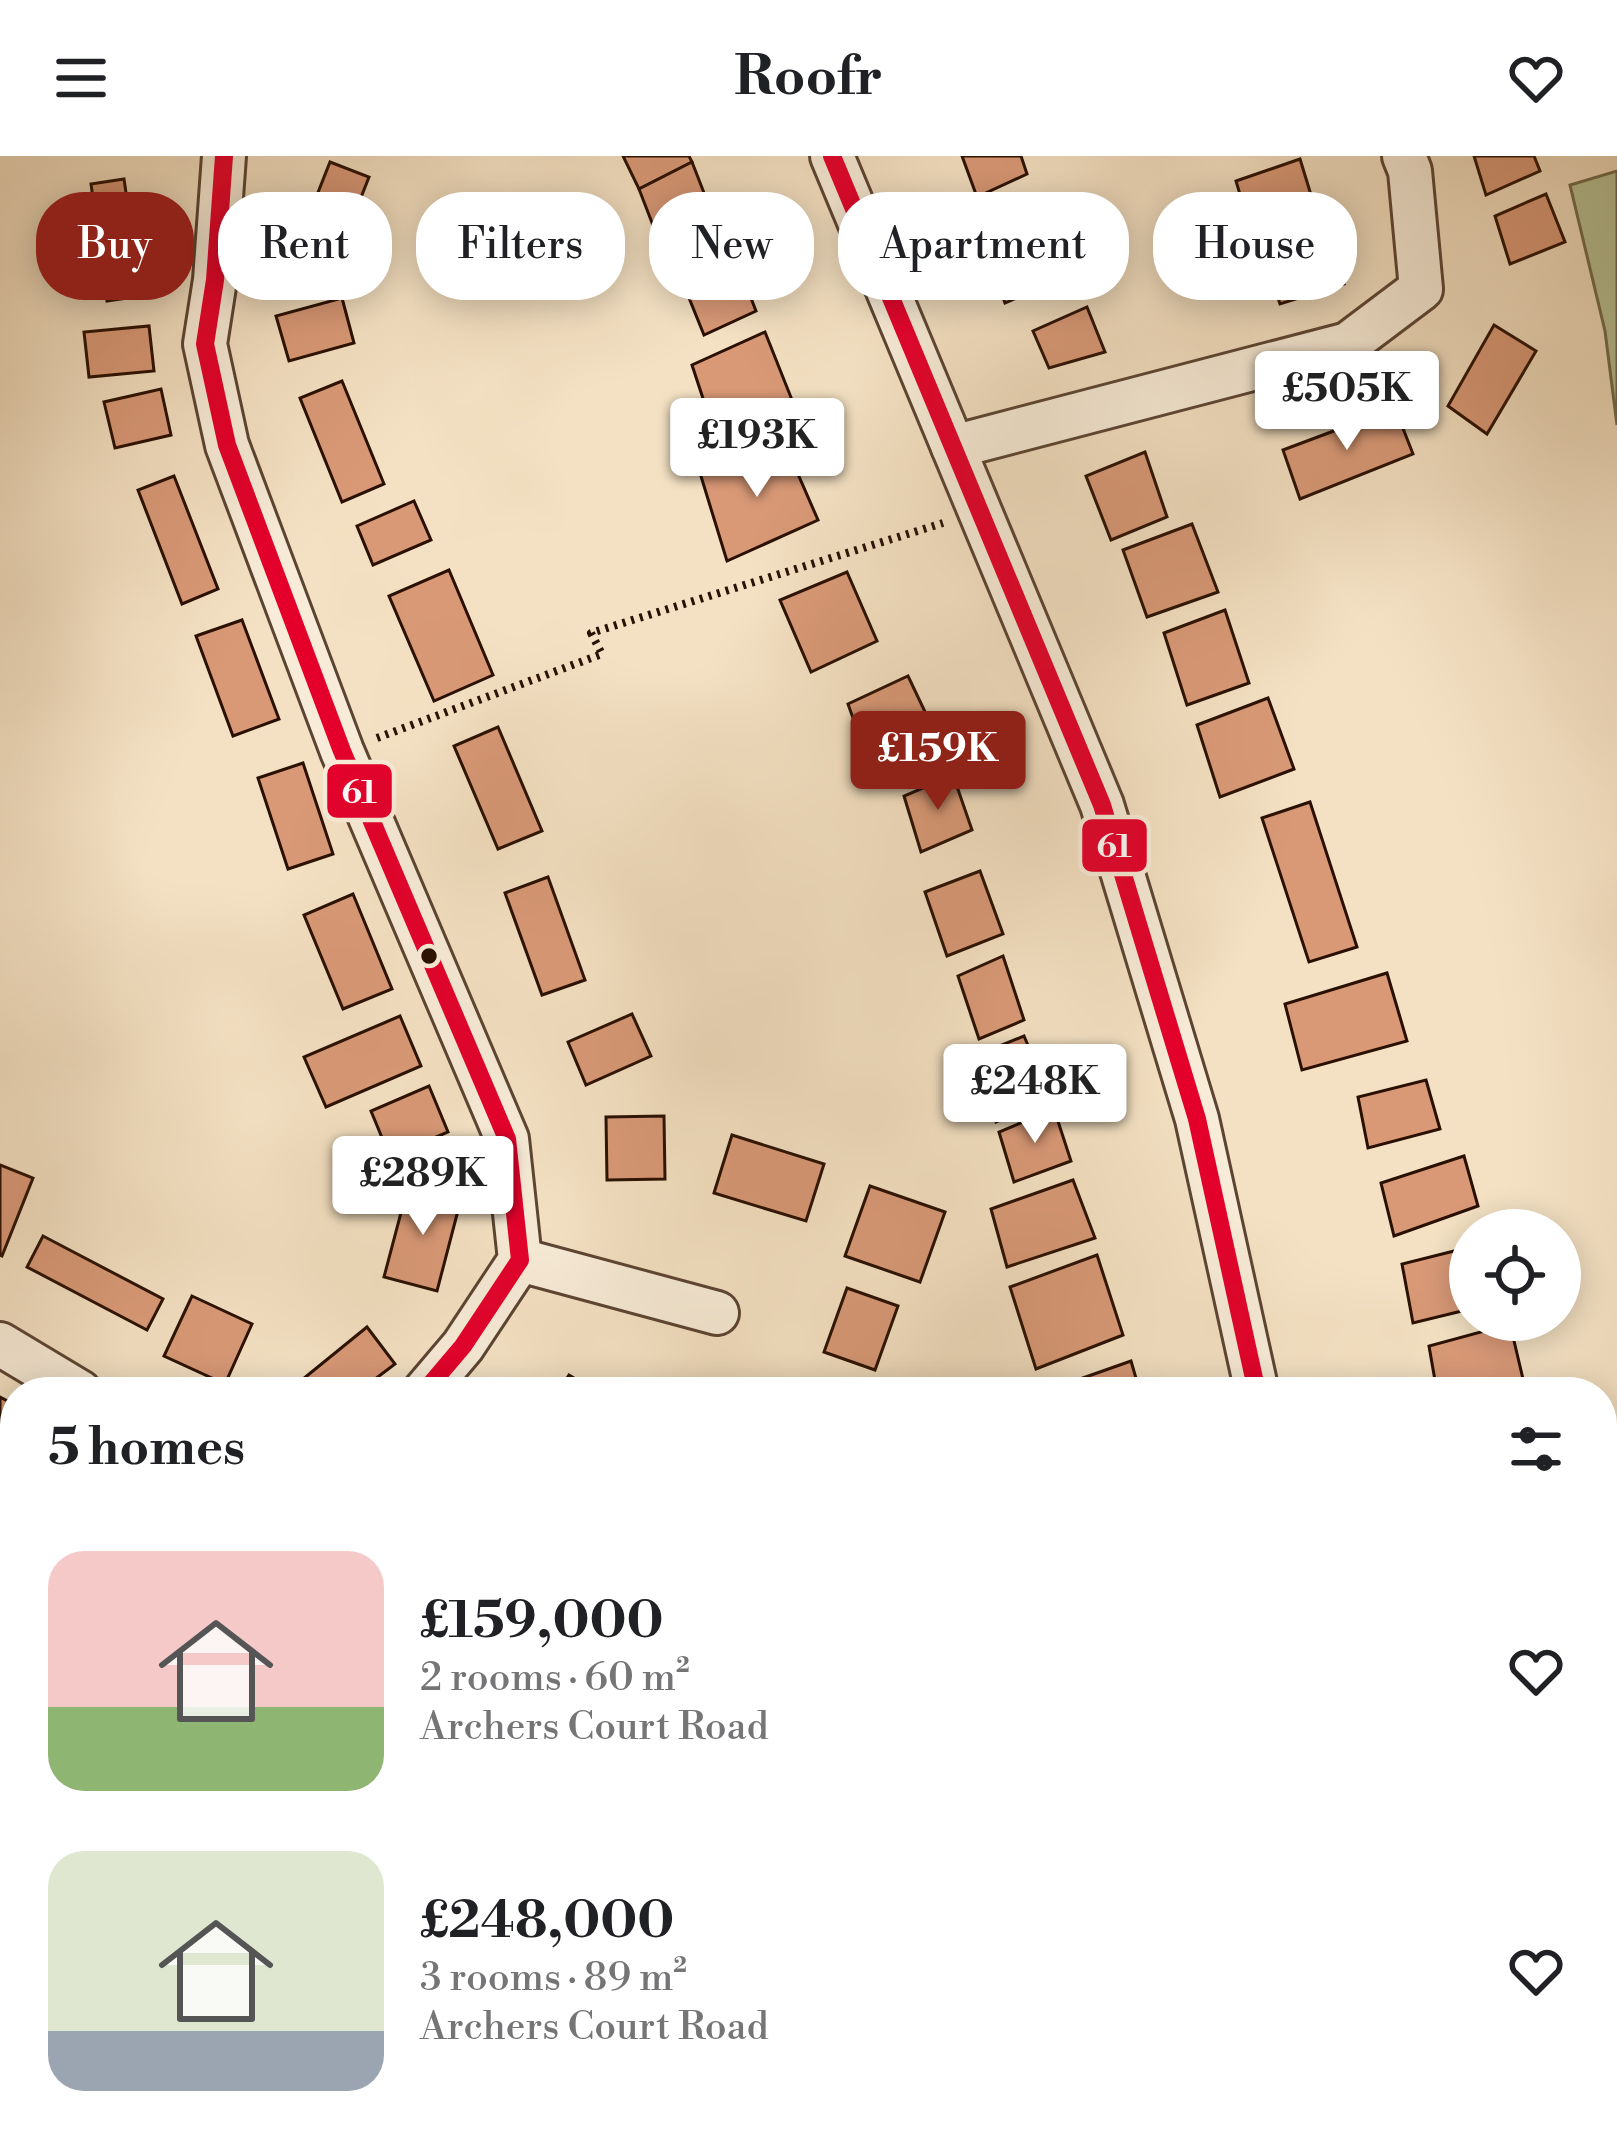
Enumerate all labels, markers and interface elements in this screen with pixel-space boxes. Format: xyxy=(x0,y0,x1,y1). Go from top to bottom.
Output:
text: Roofr xyxy=(734,44,883,112)
icon: menu xyxy=(48,45,114,111)
icon: heart xyxy=(1503,45,1569,111)
chip: Buy xyxy=(36,192,194,300)
chip: Rent xyxy=(218,192,392,300)
chip: Filters xyxy=(416,192,625,300)
chip: New xyxy=(649,192,814,300)
chip: Apartment xyxy=(838,192,1129,300)
chip: House xyxy=(1153,192,1357,300)
pin: £505K xyxy=(1263,351,1431,453)
text: £505K xyxy=(1282,365,1412,414)
pin: £193K xyxy=(673,398,841,500)
text: £193K xyxy=(697,412,817,461)
pin: £159K xyxy=(854,711,1022,813)
text: £159K xyxy=(878,725,998,774)
line badge: 61 xyxy=(325,762,394,820)
text: 61 xyxy=(341,773,377,814)
line badge: 61 xyxy=(1080,817,1149,874)
text: 61 xyxy=(1096,827,1132,868)
unlabelled marker xyxy=(418,945,440,967)
pin: £248K xyxy=(951,1044,1119,1146)
text: £248K xyxy=(970,1058,1100,1107)
pin: £289K xyxy=(339,1136,507,1238)
text: £289K xyxy=(359,1150,487,1199)
map controls xyxy=(1449,1209,1581,1341)
button: locate xyxy=(1449,1209,1581,1341)
icon: filters xyxy=(1503,1416,1569,1482)
text: 5 homes xyxy=(48,1417,245,1481)
text: £159,000 xyxy=(420,1590,664,1654)
icon: home xyxy=(144,1599,288,1743)
icon: heart xyxy=(1503,1638,1569,1704)
text: 2 rooms · 60 m² xyxy=(420,1654,690,1703)
text: Archers Court Road xyxy=(420,1703,769,1752)
text: £248,000 xyxy=(420,1890,674,1954)
icon: home xyxy=(144,1899,288,2043)
icon: heart xyxy=(1503,1938,1569,2004)
text: 3 rooms · 89 m² xyxy=(420,1954,687,2003)
text: Archers Court Road xyxy=(420,2003,769,2052)

